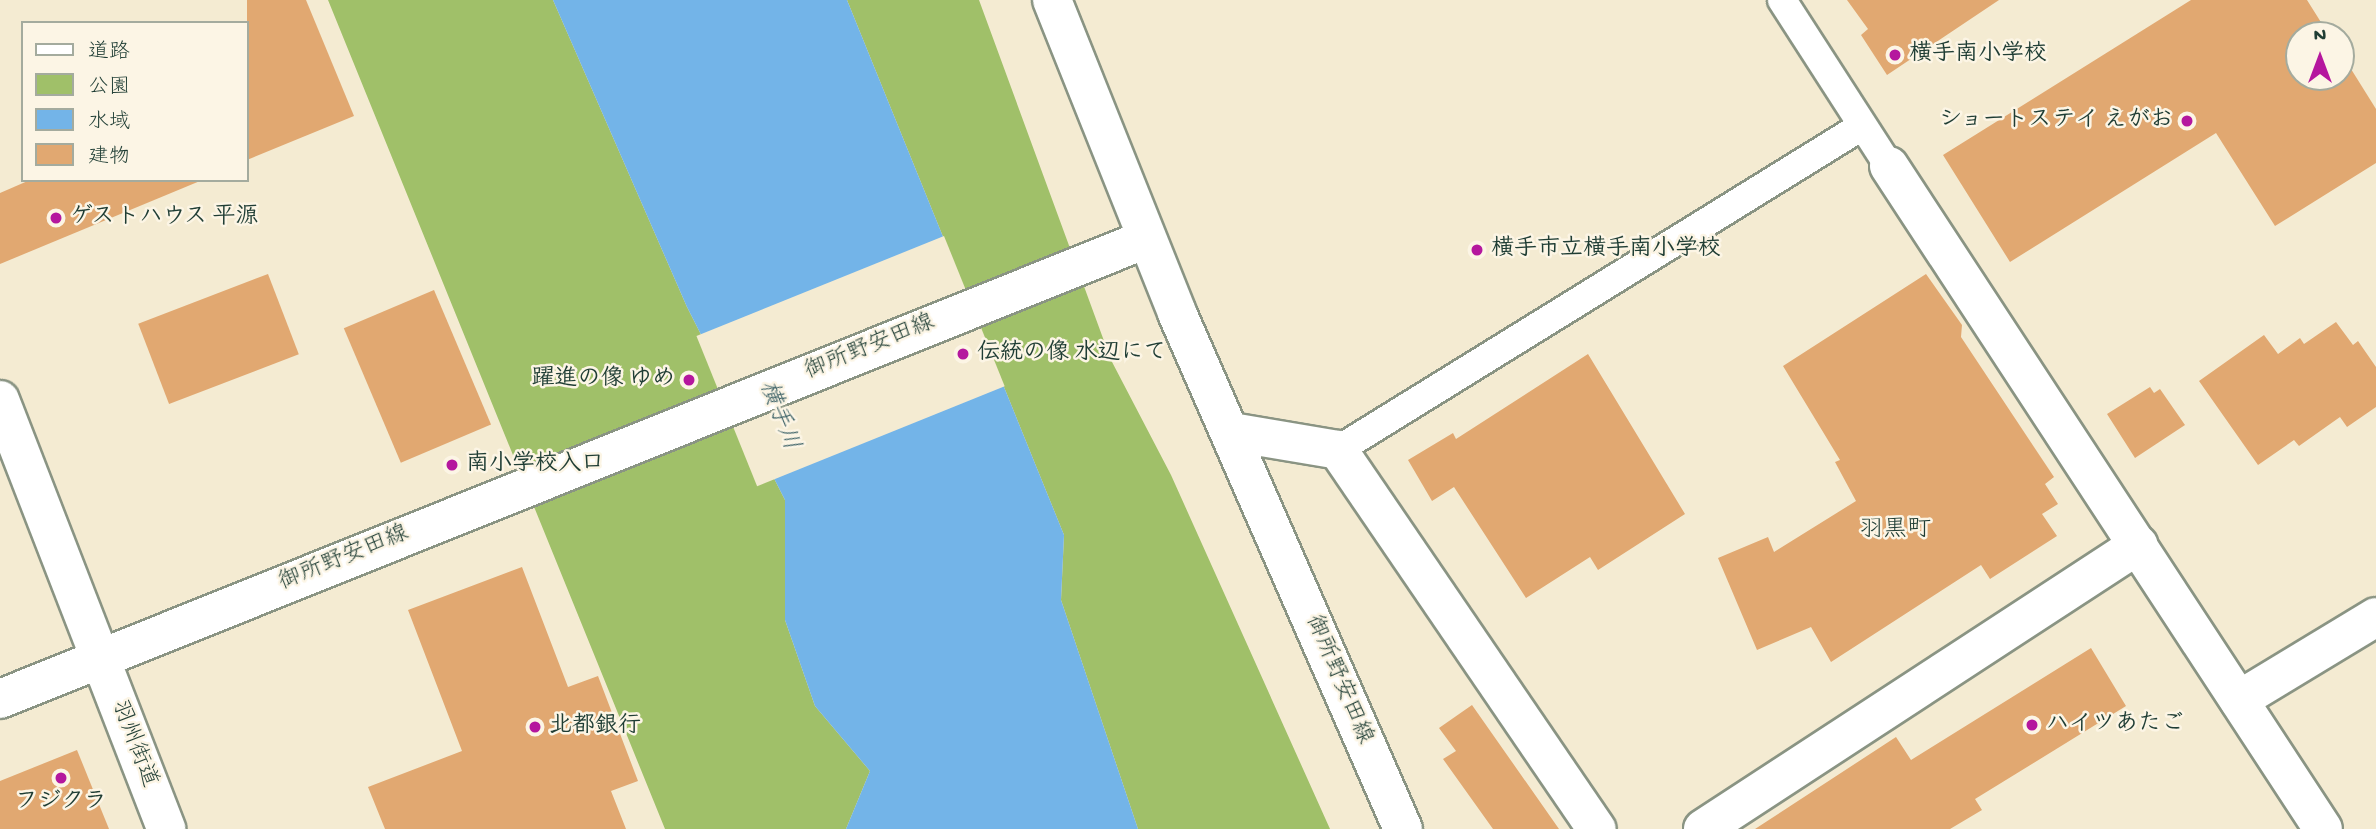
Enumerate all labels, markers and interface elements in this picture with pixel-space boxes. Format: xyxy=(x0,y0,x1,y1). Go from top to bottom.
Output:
legend xyxy=(21,21,248,182)
north arrow xyxy=(2285,21,2355,91)
text: N xyxy=(2314,25,2326,48)
text: 道路 xyxy=(88,41,130,66)
place label: 横手南小学校 xyxy=(1909,41,2047,69)
marker: 横手南小学校 xyxy=(1887,47,1903,63)
text: 公園 xyxy=(88,76,130,101)
place label: ショートステイ えがお xyxy=(1938,107,2173,135)
text: 水域 xyxy=(88,111,130,136)
marker: ショートステイ えがお xyxy=(2179,113,2195,129)
text: 建物 xyxy=(88,146,130,171)
place label: ゲストハウス 平源 xyxy=(70,204,259,232)
marker: ゲストハウス 平源 xyxy=(48,210,64,226)
place label: 横手市立横手南小学校 xyxy=(1491,236,1721,264)
marker: 横手市立横手南小学校 xyxy=(1469,242,1485,258)
street label: 御所野安田線 xyxy=(801,309,939,387)
place label: 伝統の像 水辺にて xyxy=(977,340,1166,368)
marker: 伝統の像 水辺にて xyxy=(955,346,971,362)
place label: 躍進の像 ゆめ xyxy=(532,366,675,394)
marker: 躍進の像 ゆめ xyxy=(681,372,697,388)
water label: 横手川 xyxy=(752,377,804,455)
place label: 南小学校入口 xyxy=(466,451,604,479)
marker: 南小学校入口 xyxy=(444,457,460,473)
district label: 羽黒町 xyxy=(1859,517,1931,545)
street label: 御所野安田線 xyxy=(275,520,413,598)
street label: 御所野安田線 xyxy=(1298,611,1378,749)
street label: 羽州街道 xyxy=(104,696,162,792)
place label: ハイツあたご xyxy=(2046,711,2184,739)
place label: 北都銀行 xyxy=(549,713,641,741)
marker: ハイツあたご xyxy=(2024,717,2040,733)
marker: 北都銀行 xyxy=(527,719,543,735)
marker: フジクラ xyxy=(53,770,69,786)
place label: フジクラ xyxy=(15,789,107,817)

